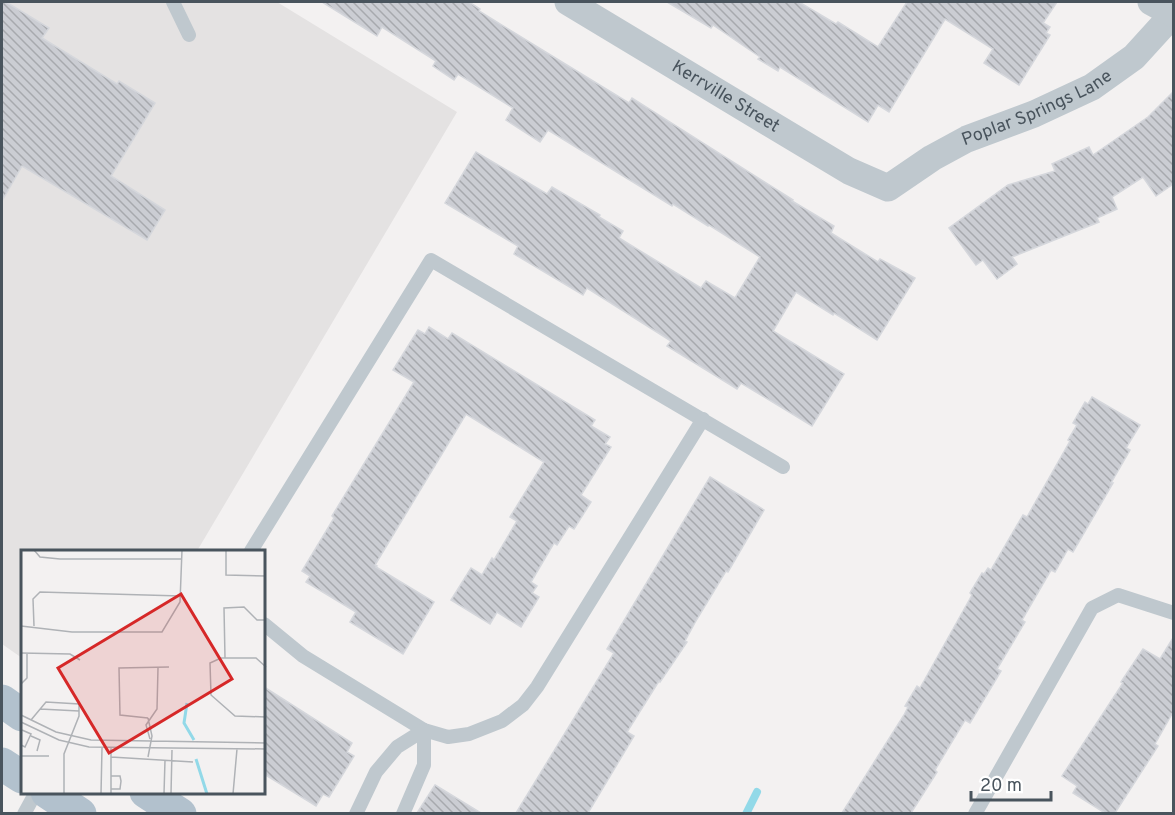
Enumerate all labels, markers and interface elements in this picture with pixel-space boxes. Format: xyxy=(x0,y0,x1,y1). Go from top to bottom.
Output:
street label: Kerrville Street xyxy=(667,55,784,138)
street label: Poplar Springs Lane xyxy=(958,65,1117,151)
inset map xyxy=(21,550,266,794)
scale bar xyxy=(971,764,1050,802)
text: 20 m xyxy=(980,775,1022,798)

